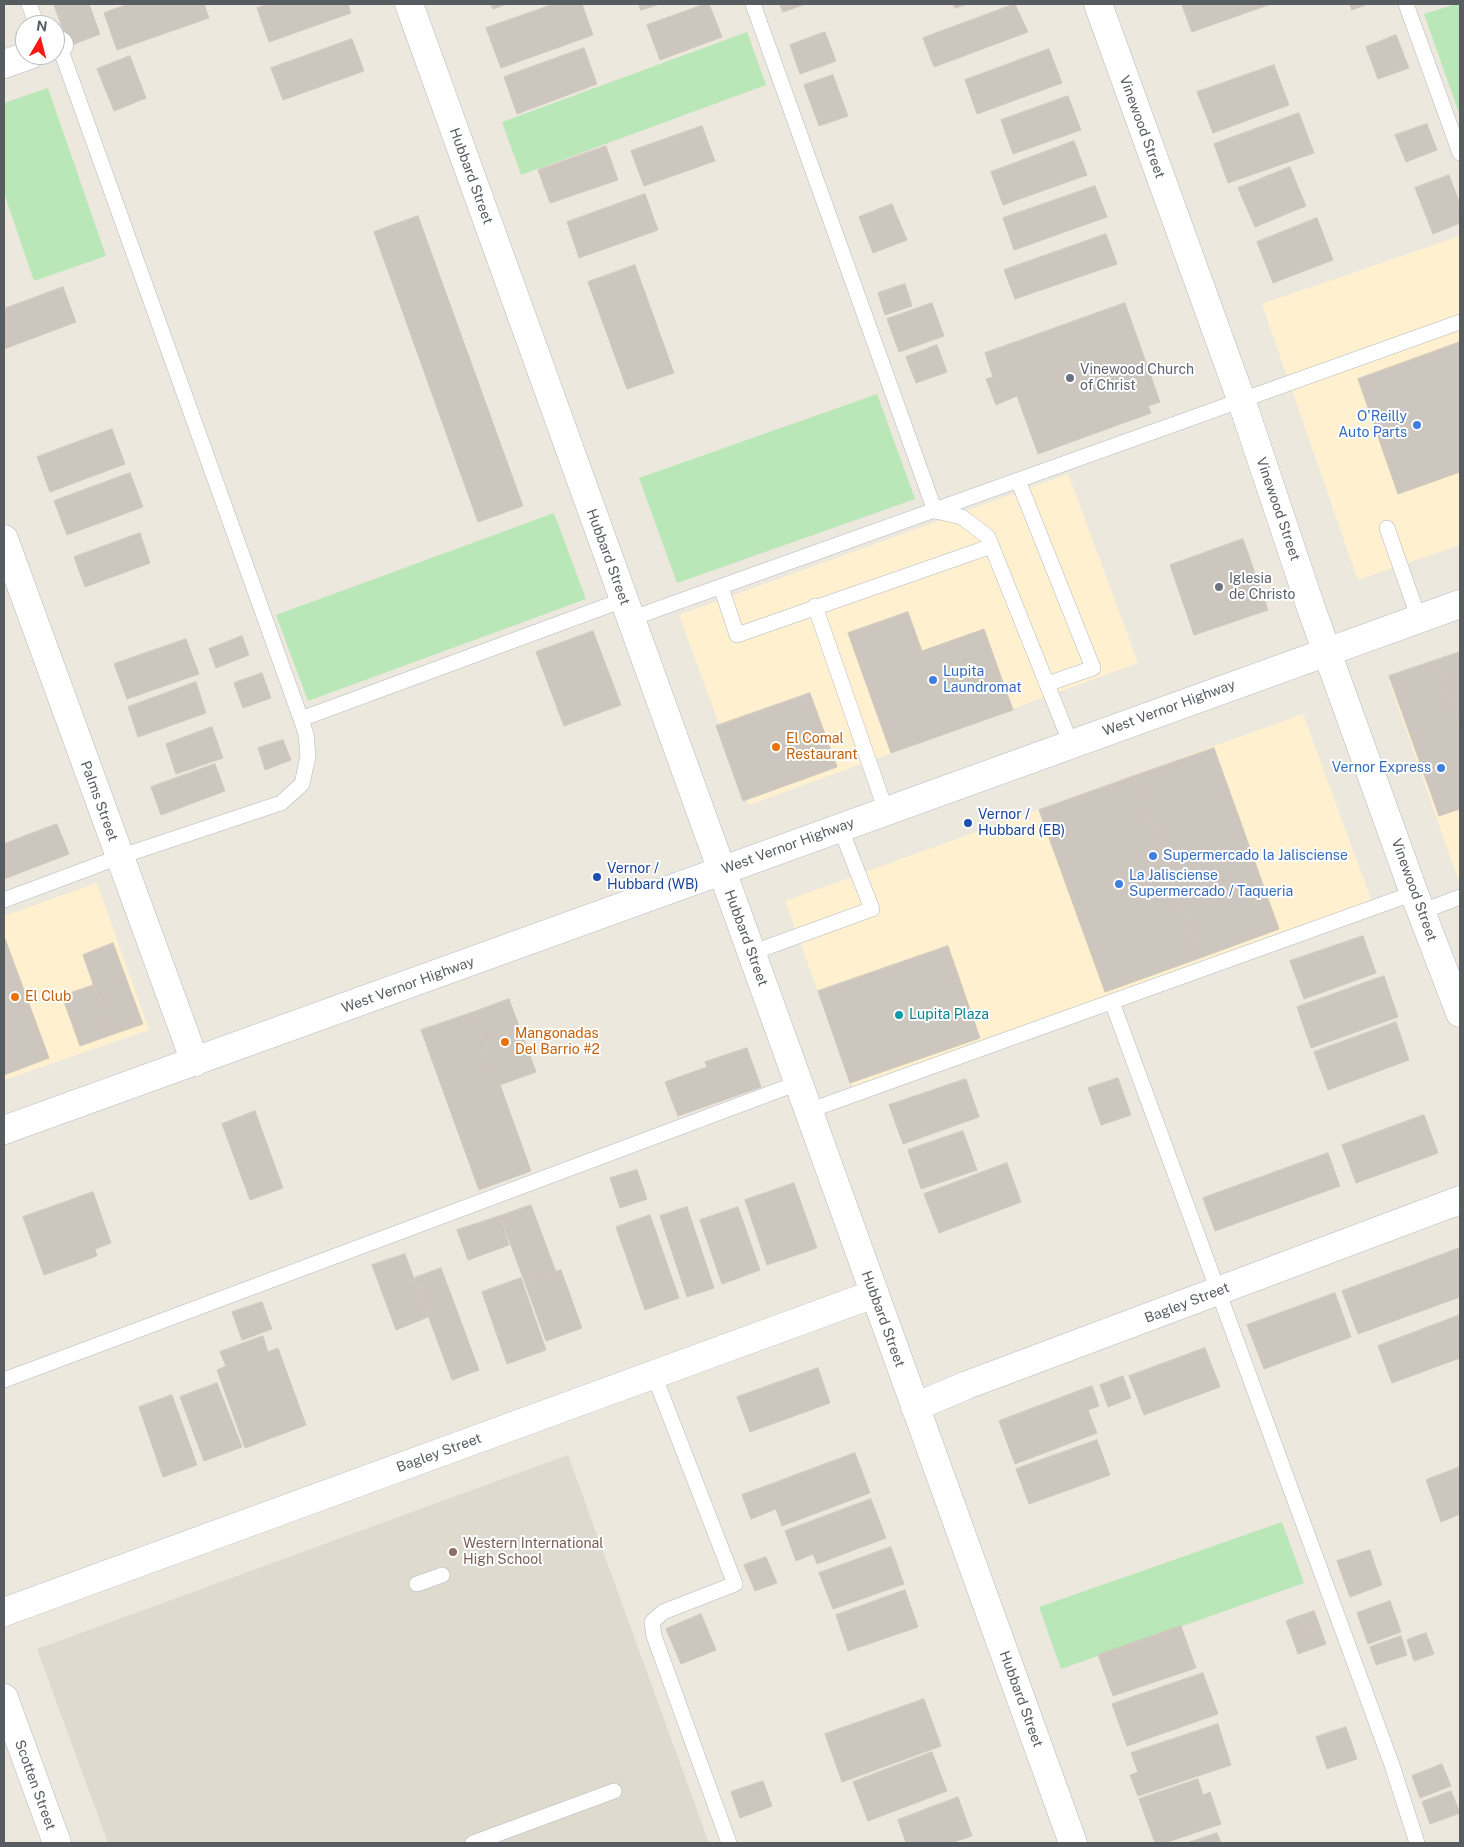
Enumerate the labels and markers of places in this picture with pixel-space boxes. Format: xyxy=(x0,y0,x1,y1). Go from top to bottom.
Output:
place label: Vinewood Church of Christ xyxy=(1080,362,1194,394)
marker: Vinewood Church of Christ xyxy=(1064,372,1076,384)
place label: O'Reilly Auto Parts xyxy=(1338,409,1407,442)
marker: O'Reilly Auto Parts xyxy=(1411,419,1423,431)
place label: Iglesia de Christo xyxy=(1229,571,1295,604)
marker: Iglesia de Christo xyxy=(1213,581,1225,593)
place label: Lupita Laundromat xyxy=(943,664,1022,696)
marker: Lupita Laundromat xyxy=(927,674,939,686)
place label: El Comal Restaurant xyxy=(786,731,858,764)
marker: El Comal Restaurant xyxy=(770,741,782,753)
place label: Vernor Express xyxy=(1332,760,1431,776)
marker: Vernor Express xyxy=(1435,762,1447,774)
place label: Vernor / Hubbard (EB) xyxy=(978,807,1065,840)
marker: Vernor / Hubbard (EB) xyxy=(962,817,974,829)
place label: Supermercado la Jalisciense xyxy=(1163,848,1348,864)
marker: Supermercado la Jalisciense xyxy=(1147,850,1159,862)
place label: Vernor / Hubbard (WB) xyxy=(607,861,699,894)
place label: La Jalisciense Supermercado / Taqueria xyxy=(1129,868,1293,900)
marker: Vernor / Hubbard (WB) xyxy=(591,871,603,883)
marker: La Jalisciense Supermercado / Taqueria xyxy=(1113,878,1125,890)
place label: El Club xyxy=(25,989,71,1005)
marker: El Club xyxy=(9,991,21,1003)
place label: Lupita Plaza xyxy=(909,1007,989,1023)
marker: Lupita Plaza xyxy=(893,1009,905,1021)
place label: Mangonadas Del Barrio #2 xyxy=(515,1026,600,1058)
marker: Mangonadas Del Barrio #2 xyxy=(499,1036,511,1048)
place label: Western International High School xyxy=(463,1536,603,1568)
marker: Western International High School xyxy=(447,1546,459,1558)

